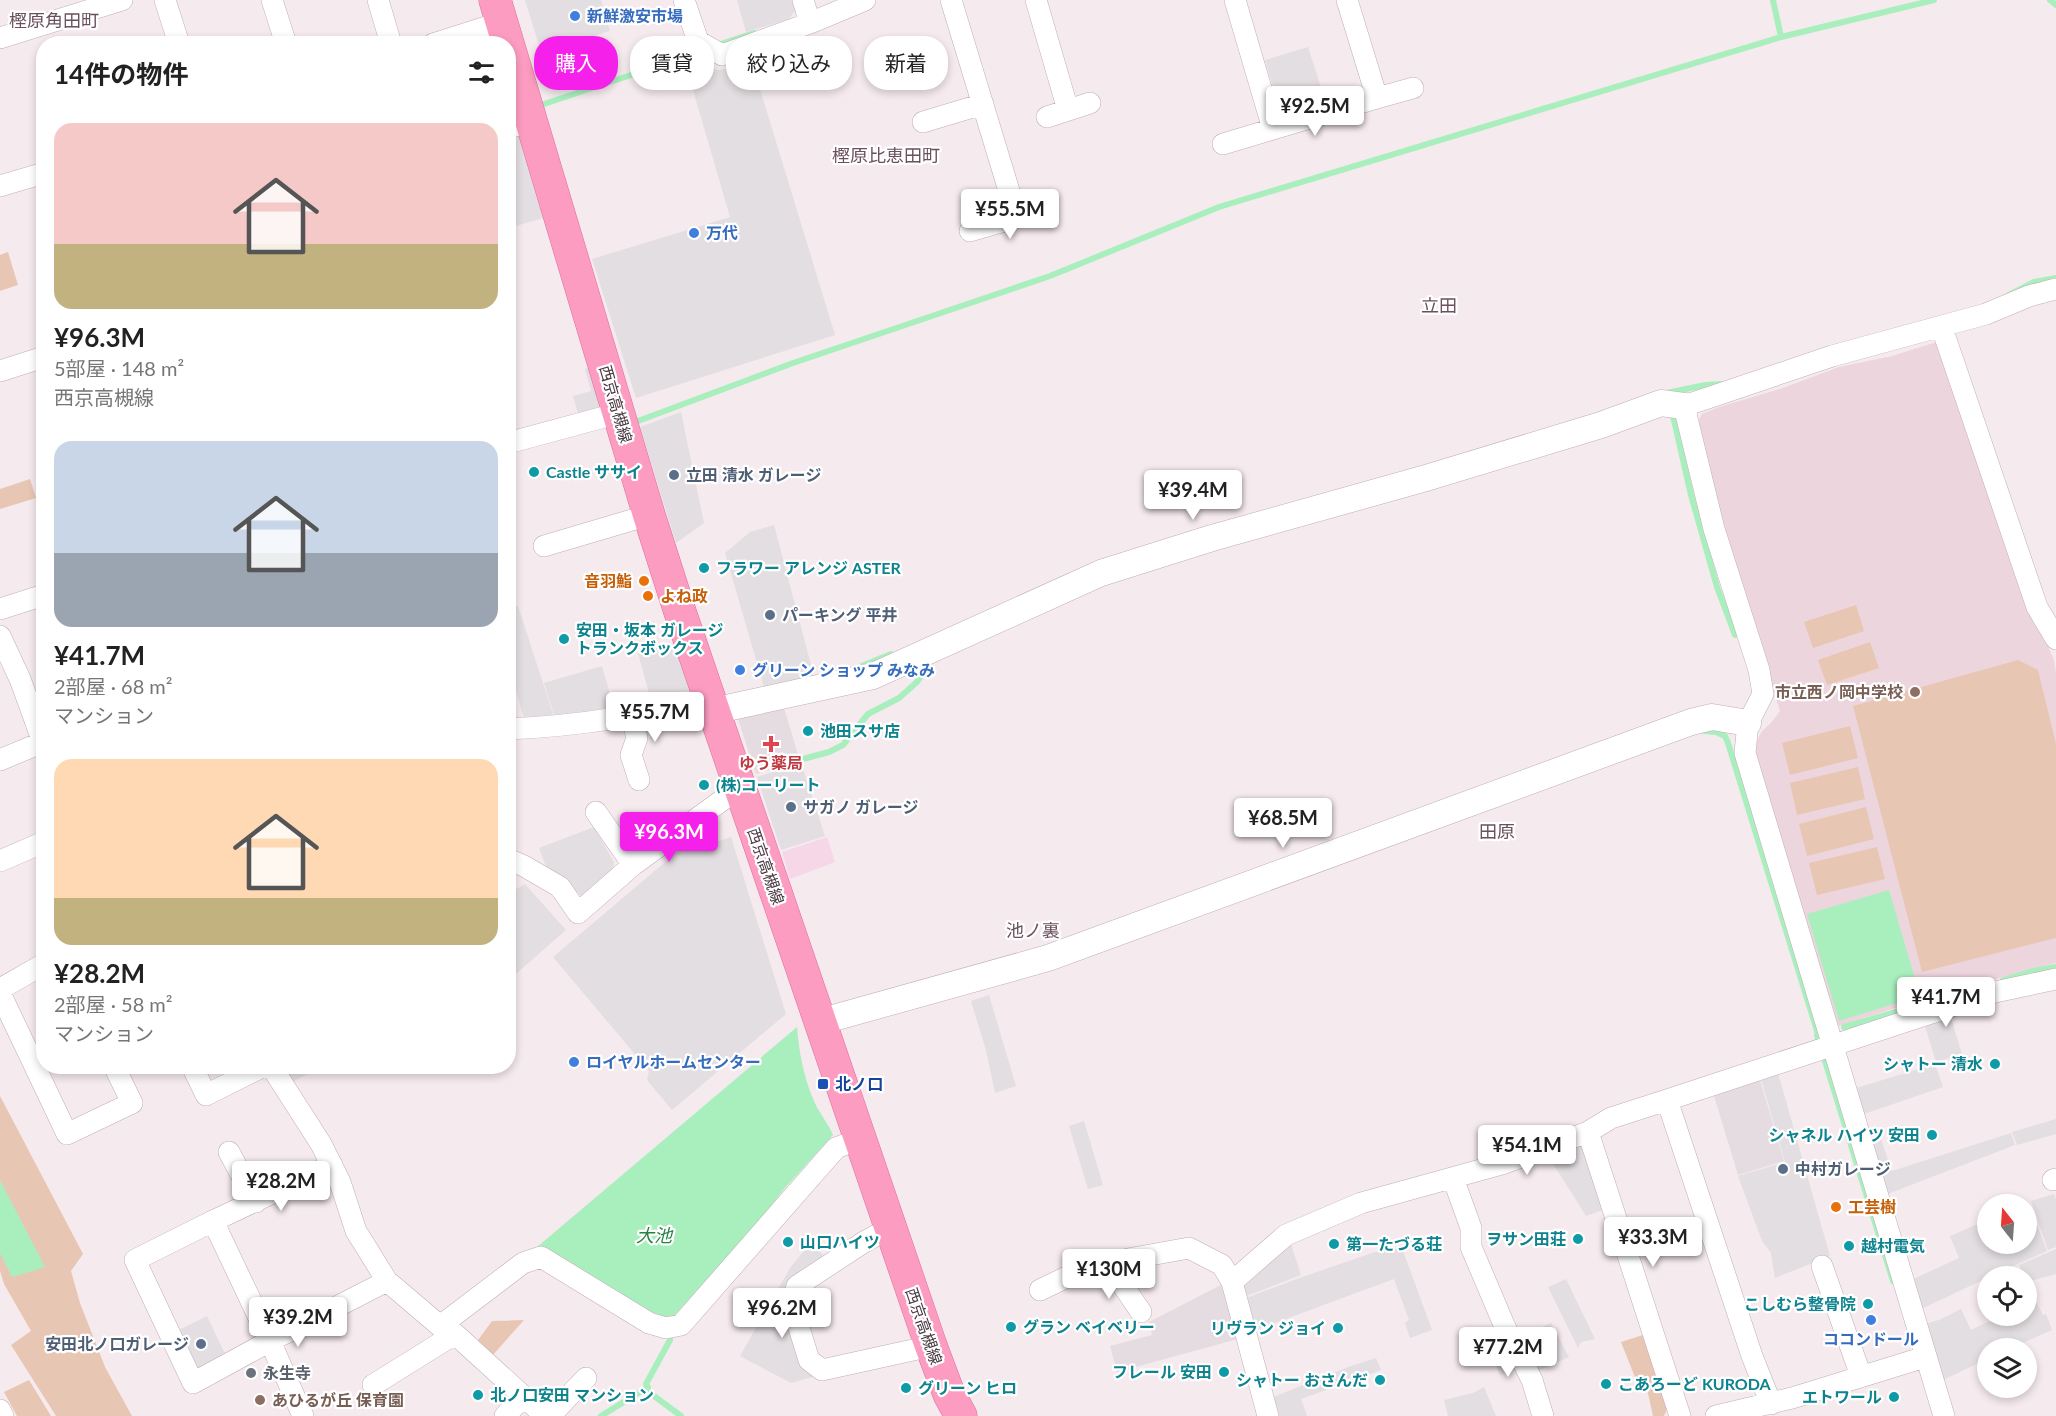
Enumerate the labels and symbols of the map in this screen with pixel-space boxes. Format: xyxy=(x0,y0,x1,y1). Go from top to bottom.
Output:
place label: 新鮮激安市場 xyxy=(587,6,683,25)
district label: 樫原角田町 xyxy=(9,9,99,31)
marker: 新鮮激安市場 xyxy=(568,9,582,23)
pin: ¥92.5M xyxy=(1266,86,1364,137)
district label: 樫原比恵田町 xyxy=(832,144,940,166)
pin: ¥55.5M xyxy=(961,189,1059,240)
place label: 万代 xyxy=(706,223,738,242)
marker: 万代 xyxy=(687,226,701,240)
district label: 立田 xyxy=(1421,294,1457,316)
street label: 西京高槻線 xyxy=(596,363,637,445)
place label: Castle ササイ xyxy=(546,462,642,481)
marker: Castle ササイ xyxy=(527,465,541,479)
place label: 立田 清水 ガレージ xyxy=(686,465,821,484)
marker: 立田 清水 ガレージ xyxy=(667,468,681,482)
pin: ¥39.4M xyxy=(1144,470,1242,521)
place label: フラワー アレンジ ASTER xyxy=(716,558,901,577)
marker: フラワー アレンジ ASTER xyxy=(697,561,711,575)
place label: 音羽鮨 xyxy=(584,571,632,590)
marker: 音羽鮨 xyxy=(637,574,651,588)
place label: よね政 xyxy=(660,586,708,605)
marker: よね政 xyxy=(641,589,655,603)
place label: パーキング 平井 xyxy=(782,605,897,624)
marker: パーキング 平井 xyxy=(763,608,777,622)
place label: 安田・坂本 ガレージ トランクボックス xyxy=(576,620,724,657)
marker: 安田・坂本 ガレージ トランクボックス xyxy=(557,632,571,646)
place label: グリーン ショップ みなみ xyxy=(752,660,935,679)
marker: グリーン ショップ みなみ xyxy=(733,663,747,677)
place label: 市立西ノ岡中学校 xyxy=(1775,682,1903,701)
marker: 市立西ノ岡中学校 xyxy=(1908,685,1922,699)
pin: ¥55.7M xyxy=(606,692,704,743)
place label: 池田スサ店 xyxy=(820,721,900,740)
marker: 池田スサ店 xyxy=(801,724,815,738)
marker: ゆう薬局 xyxy=(764,737,778,751)
place label: ゆう薬局 xyxy=(739,753,803,772)
place label: (株)コーリート xyxy=(716,775,821,794)
marker: (株)コーリート xyxy=(697,778,711,792)
place label: サガノ ガレージ xyxy=(803,797,919,816)
pin: ¥68.5M xyxy=(1234,798,1332,849)
marker: サガノ ガレージ xyxy=(784,800,798,814)
pin: ¥96.3M xyxy=(620,812,718,863)
district label: 田原 xyxy=(1479,820,1515,842)
street label: 西京高槻線 xyxy=(744,825,788,907)
district label: 池ノ裏 xyxy=(1006,919,1060,941)
pin: ¥41.7M xyxy=(1897,977,1995,1028)
place label: ロイヤルホームセンター xyxy=(586,1052,761,1071)
place label: シャトー 清水 xyxy=(1883,1054,1983,1073)
marker: ロイヤルホームセンター xyxy=(567,1055,581,1069)
marker: シャトー 清水 xyxy=(1988,1057,2002,1071)
place label: 北ノ口 xyxy=(835,1074,883,1093)
marker: 北ノ口 xyxy=(816,1077,830,1091)
pin: ¥54.1M xyxy=(1478,1125,1576,1176)
place label: シャネル ハイツ 安田 xyxy=(1769,1125,1920,1144)
marker: シャネル ハイツ 安田 xyxy=(1925,1128,1939,1142)
place label: 中村ガレージ xyxy=(1795,1159,1891,1178)
pin: ¥28.2M xyxy=(232,1161,330,1212)
marker: 中村ガレージ xyxy=(1776,1162,1790,1176)
north arrow xyxy=(1977,1194,2037,1254)
place label: 工芸樹 xyxy=(1848,1197,1896,1216)
marker: 工芸樹 xyxy=(1829,1200,1843,1214)
pin: ¥33.3M xyxy=(1604,1217,1702,1268)
water label: 大池 xyxy=(636,1224,674,1246)
place label: ヲサン田荘 xyxy=(1486,1229,1566,1248)
place label: 山口ハイツ xyxy=(800,1232,880,1251)
marker: ヲサン田荘 xyxy=(1571,1232,1585,1246)
place label: 第一たづる荘 xyxy=(1346,1234,1442,1253)
marker: 山口ハイツ xyxy=(781,1235,795,1249)
place label: 越村電気 xyxy=(1861,1236,1925,1255)
marker: 第一たづる荘 xyxy=(1327,1237,1341,1251)
marker: 越村電気 xyxy=(1842,1239,1856,1253)
pin: ¥130M xyxy=(1067,1249,1151,1300)
street label: 西京高槻線 xyxy=(902,1285,946,1367)
pin: ¥96.2M xyxy=(733,1288,831,1339)
place label: こしむら整骨院 xyxy=(1744,1294,1856,1313)
pin: ¥39.2M xyxy=(249,1297,347,1348)
marker: こしむら整骨院 xyxy=(1861,1297,1875,1311)
marker: ココンドール xyxy=(1864,1313,1878,1327)
place label: グラン ベイベリー xyxy=(1023,1317,1155,1336)
place label: リヴラン ジョイ xyxy=(1210,1318,1326,1337)
marker: グラン ベイベリー xyxy=(1004,1320,1018,1334)
marker: リヴラン ジョイ xyxy=(1331,1321,1345,1335)
pin: ¥77.2M xyxy=(1459,1327,1557,1378)
place label: ココンドール xyxy=(1823,1329,1919,1348)
place label: 安田北ノ口ガレージ xyxy=(45,1334,189,1353)
marker: 安田北ノ口ガレージ xyxy=(194,1337,208,1351)
place label: フレール 安田 xyxy=(1112,1362,1212,1381)
place label: 永生寺 xyxy=(263,1363,311,1382)
marker: フレール 安田 xyxy=(1217,1365,1231,1379)
marker: 永生寺 xyxy=(244,1366,258,1380)
place label: シャトー おさんだ xyxy=(1236,1370,1368,1389)
marker: シャトー おさんだ xyxy=(1373,1373,1387,1387)
place label: こあろーど KURODA xyxy=(1618,1374,1772,1393)
marker: こあろーど KURODA xyxy=(1599,1377,1613,1391)
place label: グリーン ヒロ xyxy=(918,1378,1017,1397)
marker: グリーン ヒロ xyxy=(899,1381,913,1395)
place label: 北ノ口安田 マンション xyxy=(490,1385,654,1404)
place label: エトワール xyxy=(1802,1387,1882,1406)
marker: 北ノ口安田 マンション xyxy=(471,1388,485,1402)
place label: あひるが丘 保育園 xyxy=(272,1390,404,1409)
marker: エトワール xyxy=(1887,1390,1901,1404)
marker: あひるが丘 保育園 xyxy=(253,1393,267,1407)

